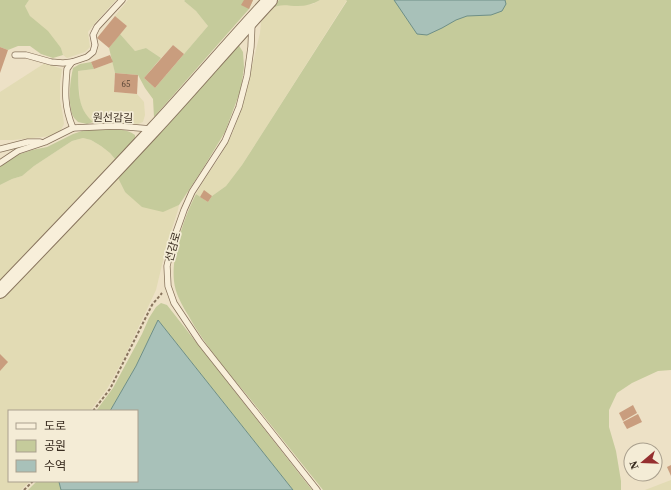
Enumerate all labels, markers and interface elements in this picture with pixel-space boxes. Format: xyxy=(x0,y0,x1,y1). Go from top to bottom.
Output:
house number: 65 xyxy=(121,78,131,90)
street label: 원선감길 xyxy=(93,110,133,126)
street label: 선감로 xyxy=(162,230,184,264)
legend xyxy=(8,410,138,482)
text: 도로 xyxy=(44,418,66,434)
text: 공원 xyxy=(44,438,66,454)
north arrow xyxy=(623,442,663,482)
text: 수역 xyxy=(44,458,66,474)
text: N xyxy=(626,459,642,471)

